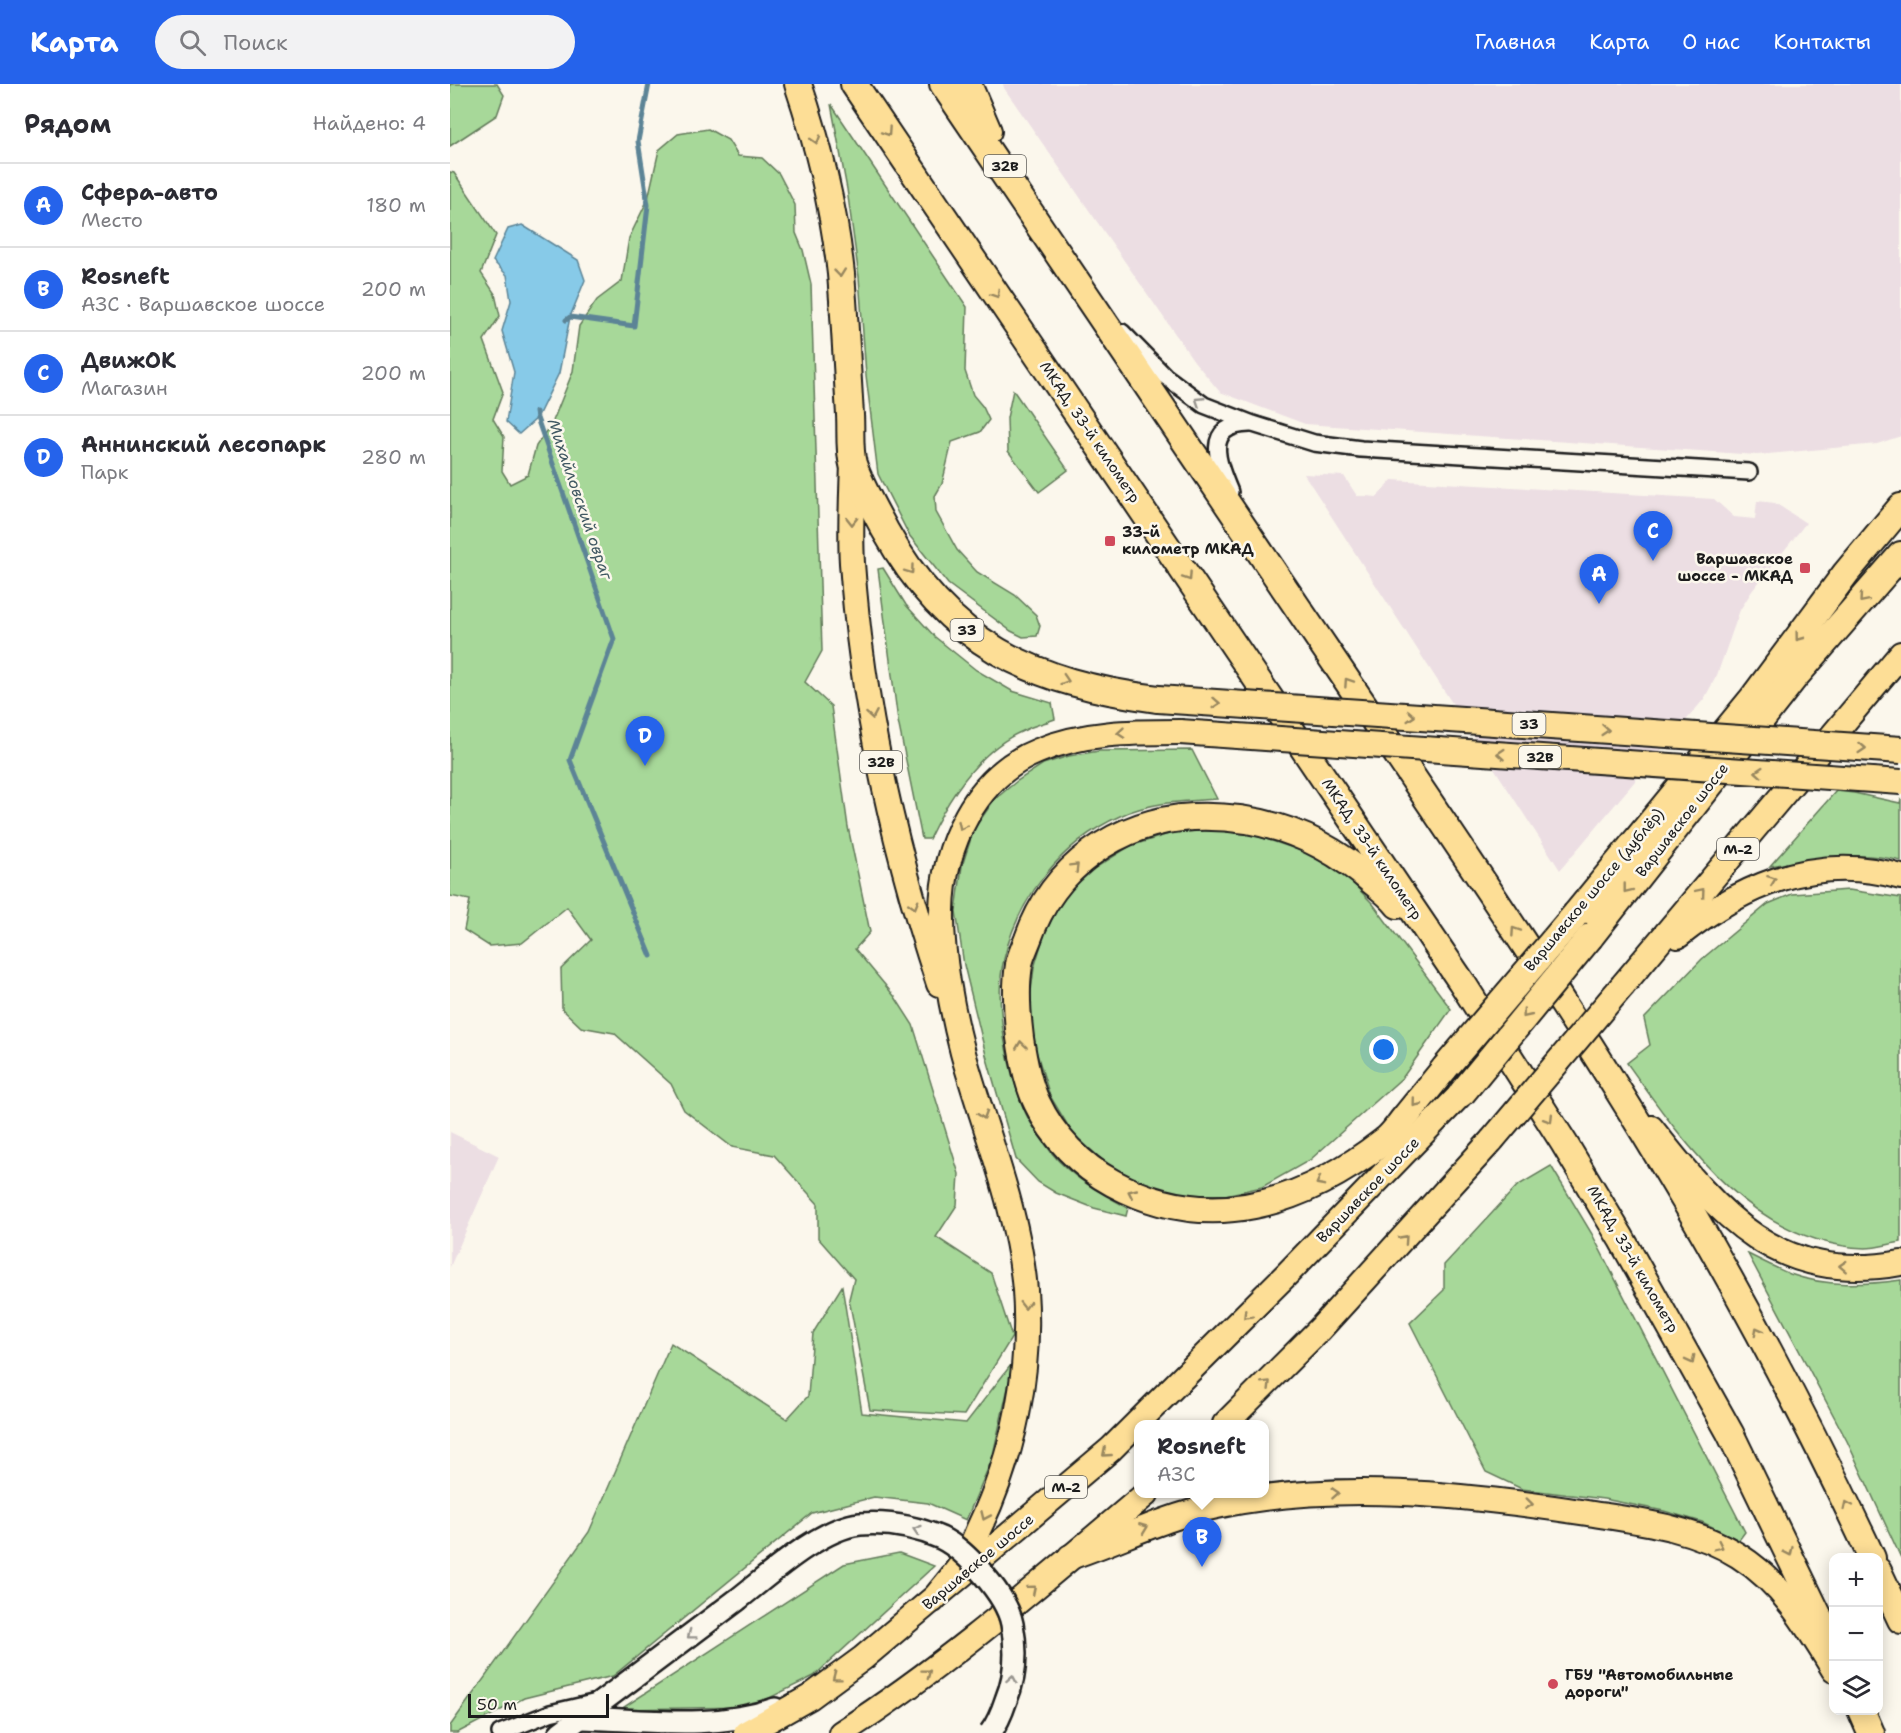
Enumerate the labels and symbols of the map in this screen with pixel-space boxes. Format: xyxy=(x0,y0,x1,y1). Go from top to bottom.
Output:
one-way arrow xyxy=(880,126,891,137)
one-way arrow xyxy=(808,134,821,145)
road number: 32B xyxy=(984,155,1026,177)
one-way arrow xyxy=(833,268,846,277)
one-way arrow xyxy=(989,288,1001,298)
street label: МКАД, 33-й километр xyxy=(1035,357,1145,507)
one-way arrow xyxy=(1195,397,1206,408)
water label: Михайловский овраг xyxy=(543,416,618,583)
pin: C xyxy=(1634,512,1672,561)
one-way arrow xyxy=(846,517,858,526)
place label: 33-й километр МКАД xyxy=(1122,522,1254,559)
marker: 33-й километр МКАД xyxy=(1103,534,1117,548)
place label: Варшавское шоссе - МКАД xyxy=(1677,549,1794,586)
pin: A xyxy=(1580,554,1618,604)
marker: Варшавское шоссе - МКАД xyxy=(1798,561,1812,575)
one-way arrow xyxy=(903,563,914,574)
one-way arrow xyxy=(1181,570,1192,581)
one-way arrow xyxy=(1859,592,1870,603)
road number: 33 xyxy=(950,619,984,641)
one-way arrow xyxy=(1795,630,1806,641)
one-way arrow xyxy=(1059,673,1070,685)
one-way arrow xyxy=(1344,678,1355,689)
one-way arrow xyxy=(1212,696,1221,709)
one-way arrow xyxy=(1406,709,1415,722)
one-way arrow xyxy=(866,710,878,719)
road number: 33 xyxy=(1512,713,1546,735)
pin: D xyxy=(626,716,664,766)
one-way arrow xyxy=(1601,723,1610,736)
one-way arrow xyxy=(1117,726,1126,739)
one-way arrow xyxy=(1858,741,1867,754)
road number: 32B xyxy=(1519,746,1561,768)
one-way arrow xyxy=(1497,748,1506,761)
road number: 32B xyxy=(860,751,902,773)
street label: Варшавское шоссе xyxy=(1631,759,1733,881)
one-way arrow xyxy=(1754,766,1763,779)
street label: МКАД, 33-й километр xyxy=(1317,774,1427,924)
street label: Варшавское шоссе (дублёр) xyxy=(1520,804,1668,976)
one-way arrow xyxy=(958,819,970,830)
road number: М-2 xyxy=(1717,838,1759,860)
one-way arrow xyxy=(1067,863,1078,874)
one-way arrow xyxy=(1766,875,1777,888)
one-way arrow xyxy=(1624,882,1635,893)
one-way arrow xyxy=(1694,888,1705,899)
one-way arrow xyxy=(907,899,919,910)
one-way arrow xyxy=(1511,927,1523,937)
one-way arrow xyxy=(1523,1008,1534,1019)
your location xyxy=(1369,1035,1398,1064)
one-way arrow xyxy=(1015,1040,1028,1049)
one-way arrow xyxy=(1412,1097,1423,1108)
one-way arrow xyxy=(976,1109,989,1120)
one-way arrow xyxy=(1542,1113,1554,1123)
street label: Варшавское шоссе xyxy=(1312,1133,1424,1247)
one-way arrow xyxy=(1316,1175,1327,1186)
street label: МКАД, 33-й километр xyxy=(1583,1182,1683,1336)
one-way arrow xyxy=(1128,1189,1139,1201)
one-way arrow xyxy=(1397,1235,1408,1246)
one-way arrow xyxy=(1838,1260,1847,1273)
one-way arrow xyxy=(1019,1300,1031,1309)
one-way arrow xyxy=(1243,1307,1254,1318)
one-way arrow xyxy=(1754,1327,1765,1337)
one-way arrow xyxy=(1684,1354,1695,1364)
one-way arrow xyxy=(1259,1380,1270,1391)
one-way arrow xyxy=(1102,1446,1113,1457)
road number: М-2 xyxy=(1045,1476,1087,1498)
one-way arrow xyxy=(1330,1487,1339,1500)
one-way arrow xyxy=(1525,1497,1534,1510)
one-way arrow xyxy=(1843,1500,1854,1511)
street label: Варшавское шоссе xyxy=(918,1509,1038,1615)
one-way arrow xyxy=(980,1510,992,1521)
pin: B xyxy=(1182,1518,1221,1567)
one-way arrow xyxy=(1138,1523,1149,1535)
one-way arrow xyxy=(912,1525,923,1538)
one-way arrow xyxy=(1713,1538,1724,1550)
one-way arrow xyxy=(1781,1546,1793,1557)
one-way arrow xyxy=(1025,1585,1036,1596)
one-way arrow xyxy=(686,1628,697,1639)
place label: ГБУ "Автомобильные дороги" xyxy=(1565,1665,1734,1702)
one-way arrow xyxy=(921,1669,932,1680)
one-way arrow xyxy=(832,1670,843,1681)
one-way arrow xyxy=(1005,1675,1018,1685)
marker: ГБУ "Автомобильные дороги" xyxy=(1546,1677,1560,1691)
scale bar xyxy=(468,1691,609,1718)

